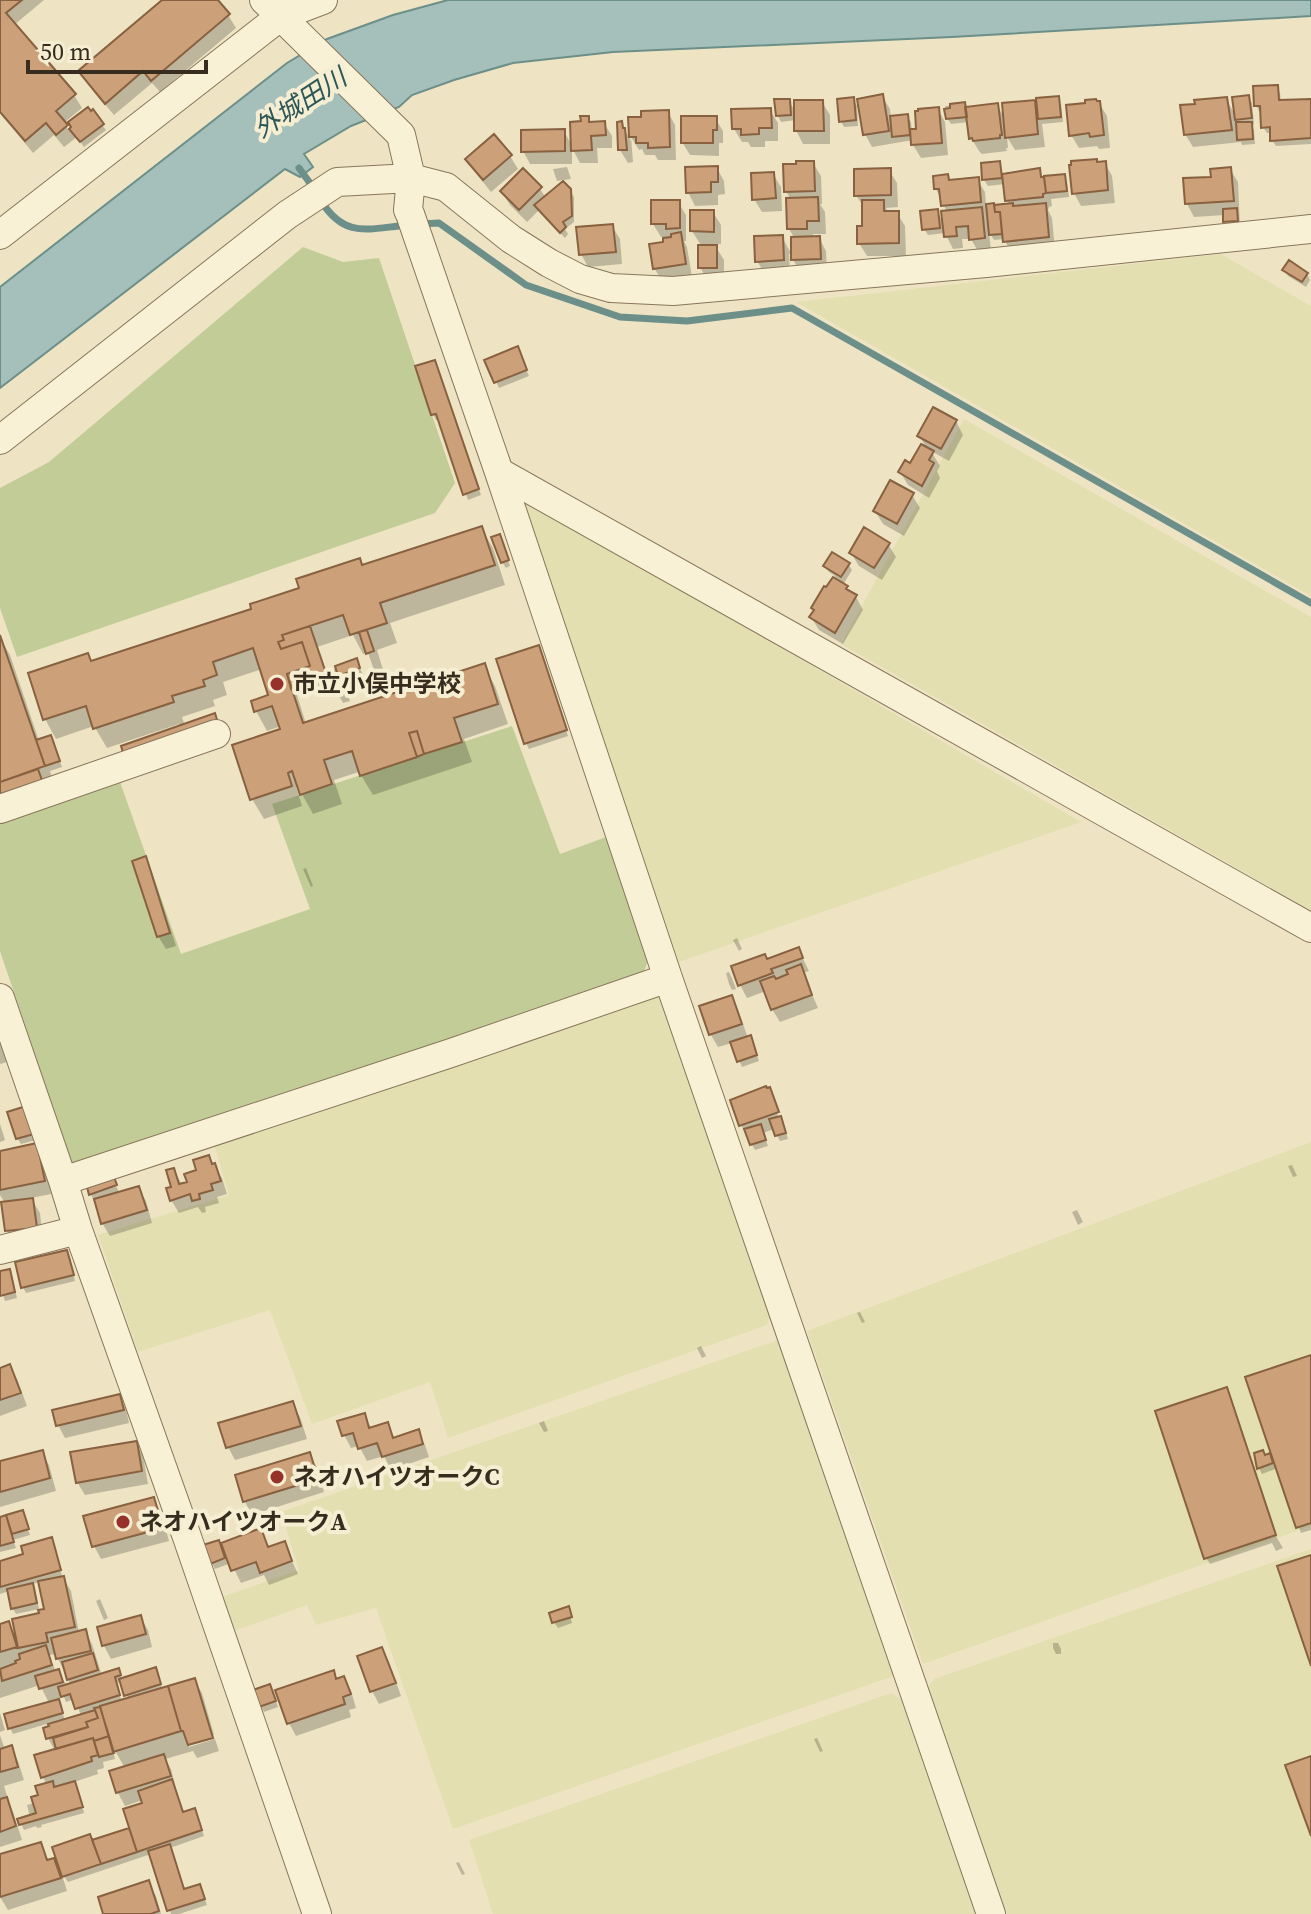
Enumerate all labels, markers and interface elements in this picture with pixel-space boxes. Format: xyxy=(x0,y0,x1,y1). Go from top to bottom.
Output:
scale bar xyxy=(28,24,206,74)
text: 50 m xyxy=(40,35,91,68)
water label: 外城田川 xyxy=(247,58,356,146)
place label: 市立小俣中学校 xyxy=(293,667,461,700)
marker: 市立小俣中学校 xyxy=(268,675,286,693)
place label: ネオハイツオークC xyxy=(293,1460,500,1493)
marker: ネオハイツオークC xyxy=(268,1468,286,1486)
place label: ネオハイツオークA xyxy=(139,1505,347,1538)
marker: ネオハイツオークA xyxy=(114,1513,132,1531)

